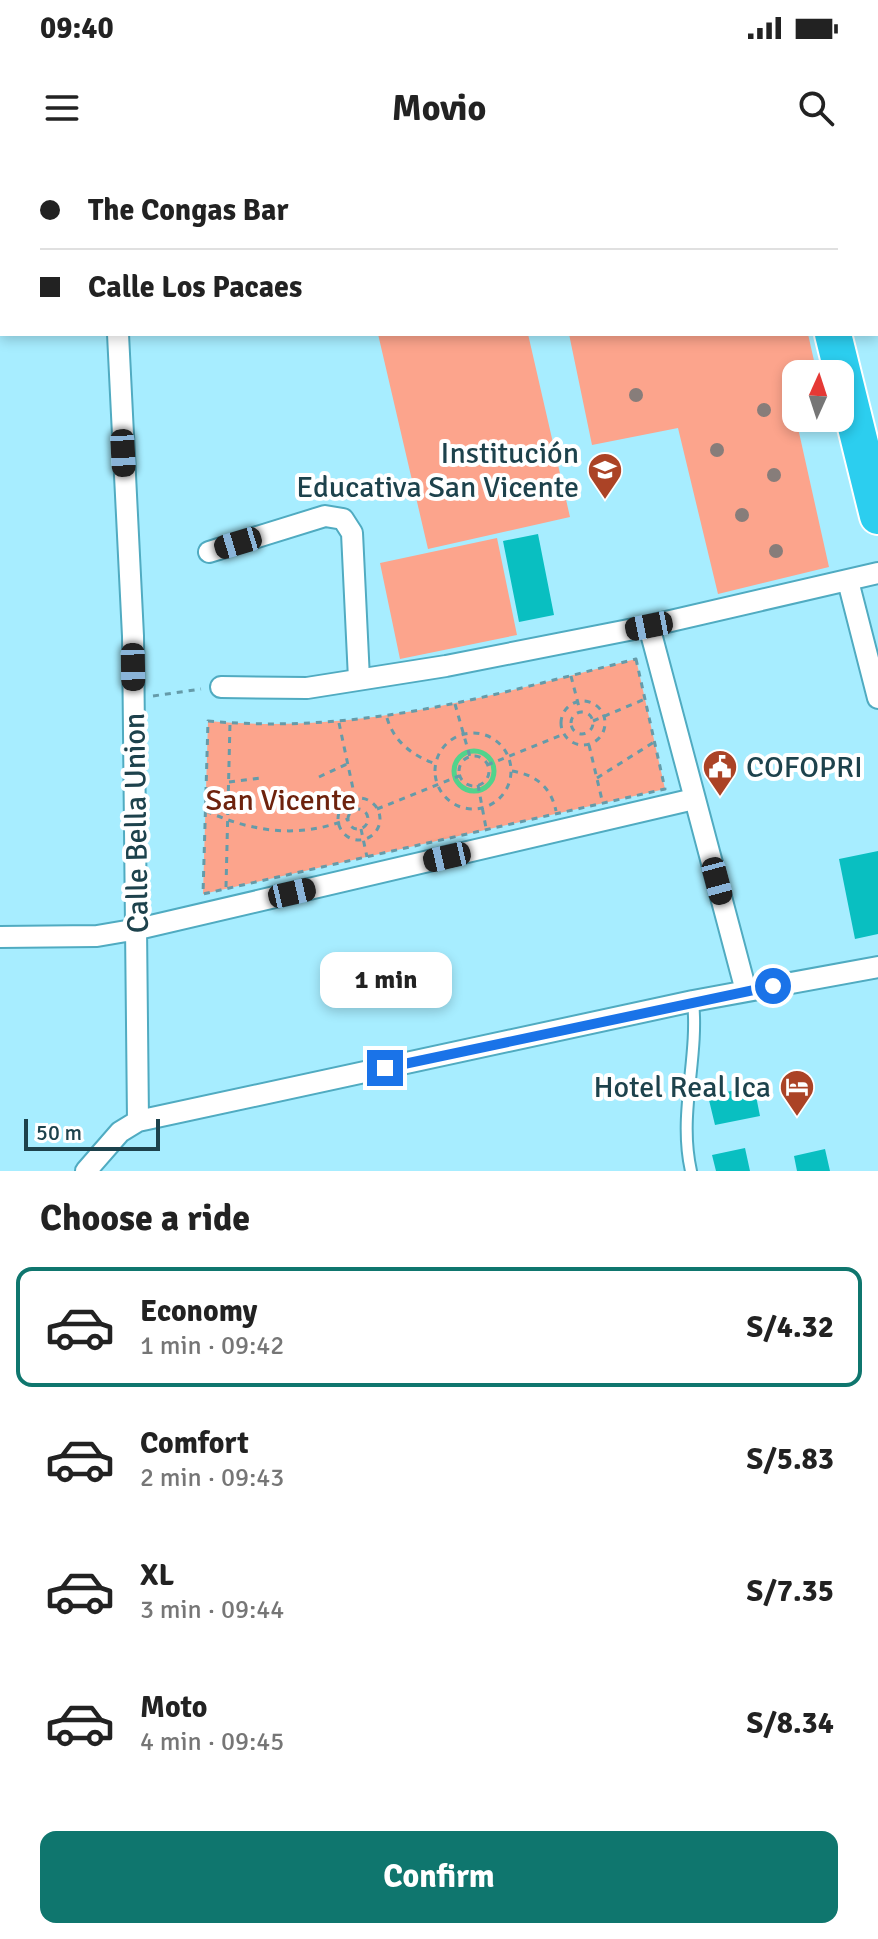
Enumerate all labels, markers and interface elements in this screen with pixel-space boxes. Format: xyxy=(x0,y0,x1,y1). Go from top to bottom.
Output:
text: 09:40 xyxy=(40,10,114,47)
icon: menu xyxy=(40,86,84,130)
text: Movio xyxy=(392,86,486,131)
icon: search xyxy=(794,86,838,130)
text: The Congas Bar xyxy=(88,192,288,229)
text: Calle Los Pacaes xyxy=(88,269,302,306)
north arrow xyxy=(782,360,854,432)
map controls xyxy=(782,360,854,432)
car xyxy=(110,428,136,478)
place label: Institución Educativa San Vicente xyxy=(296,435,579,506)
school or university icon: Institución Educativa San Vicente xyxy=(586,451,624,501)
car xyxy=(212,525,264,561)
car xyxy=(623,610,675,642)
car xyxy=(121,643,145,691)
street label: Calle Bella Union xyxy=(116,712,157,934)
public building icon: COFOPRI xyxy=(701,748,739,798)
place label: COFOPRI xyxy=(746,749,863,786)
park label: San Vicente xyxy=(206,782,356,819)
car xyxy=(421,840,473,874)
car xyxy=(699,855,735,907)
car xyxy=(266,876,318,910)
callout: 1 min xyxy=(319,952,451,1008)
text: 1 min xyxy=(355,964,417,996)
route start xyxy=(755,968,791,1004)
route end xyxy=(367,1050,403,1086)
hotel icon: Hotel Real Ica xyxy=(778,1068,816,1118)
place label: Hotel Real Ica xyxy=(593,1069,771,1106)
scale bar xyxy=(24,1115,160,1151)
text: 50 m xyxy=(36,1119,82,1146)
text: Choose a ride xyxy=(40,1196,250,1241)
icon: car xyxy=(44,1291,116,1363)
text: Economy xyxy=(140,1293,257,1330)
text: S/4.32 xyxy=(747,1309,834,1346)
text: 1 min · 09:42 xyxy=(140,1330,284,1362)
icon: car xyxy=(44,1423,116,1495)
text: Comfort xyxy=(140,1425,249,1462)
text: S/5.83 xyxy=(747,1441,834,1478)
text: 2 min · 09:43 xyxy=(140,1462,284,1494)
icon: car xyxy=(44,1555,116,1627)
text: XL xyxy=(140,1557,174,1594)
text: S/7.35 xyxy=(747,1573,834,1610)
text: 3 min · 09:44 xyxy=(140,1594,284,1626)
icon: car xyxy=(44,1687,116,1759)
text: Moto xyxy=(140,1689,207,1726)
text: S/8.34 xyxy=(747,1705,834,1742)
text: 4 min · 09:45 xyxy=(140,1726,284,1758)
button: Confirm xyxy=(40,1831,838,1923)

